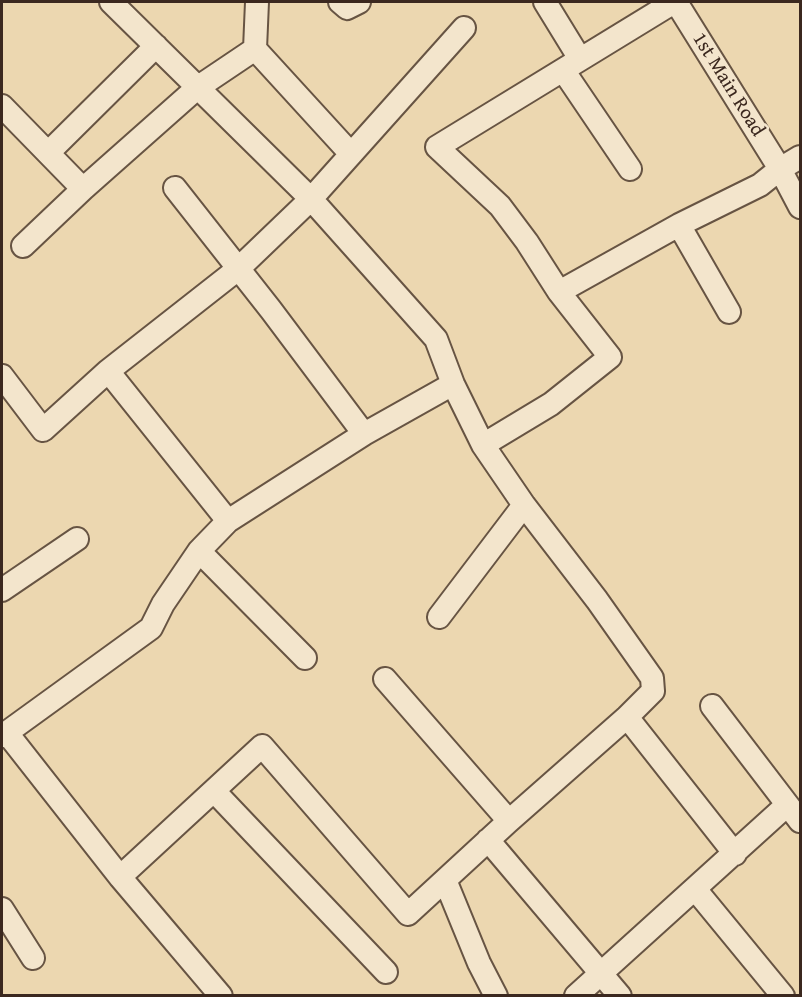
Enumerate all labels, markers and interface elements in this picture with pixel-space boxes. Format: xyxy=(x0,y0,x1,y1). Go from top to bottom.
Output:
street label: 1st Main Road xyxy=(687,29,769,141)

